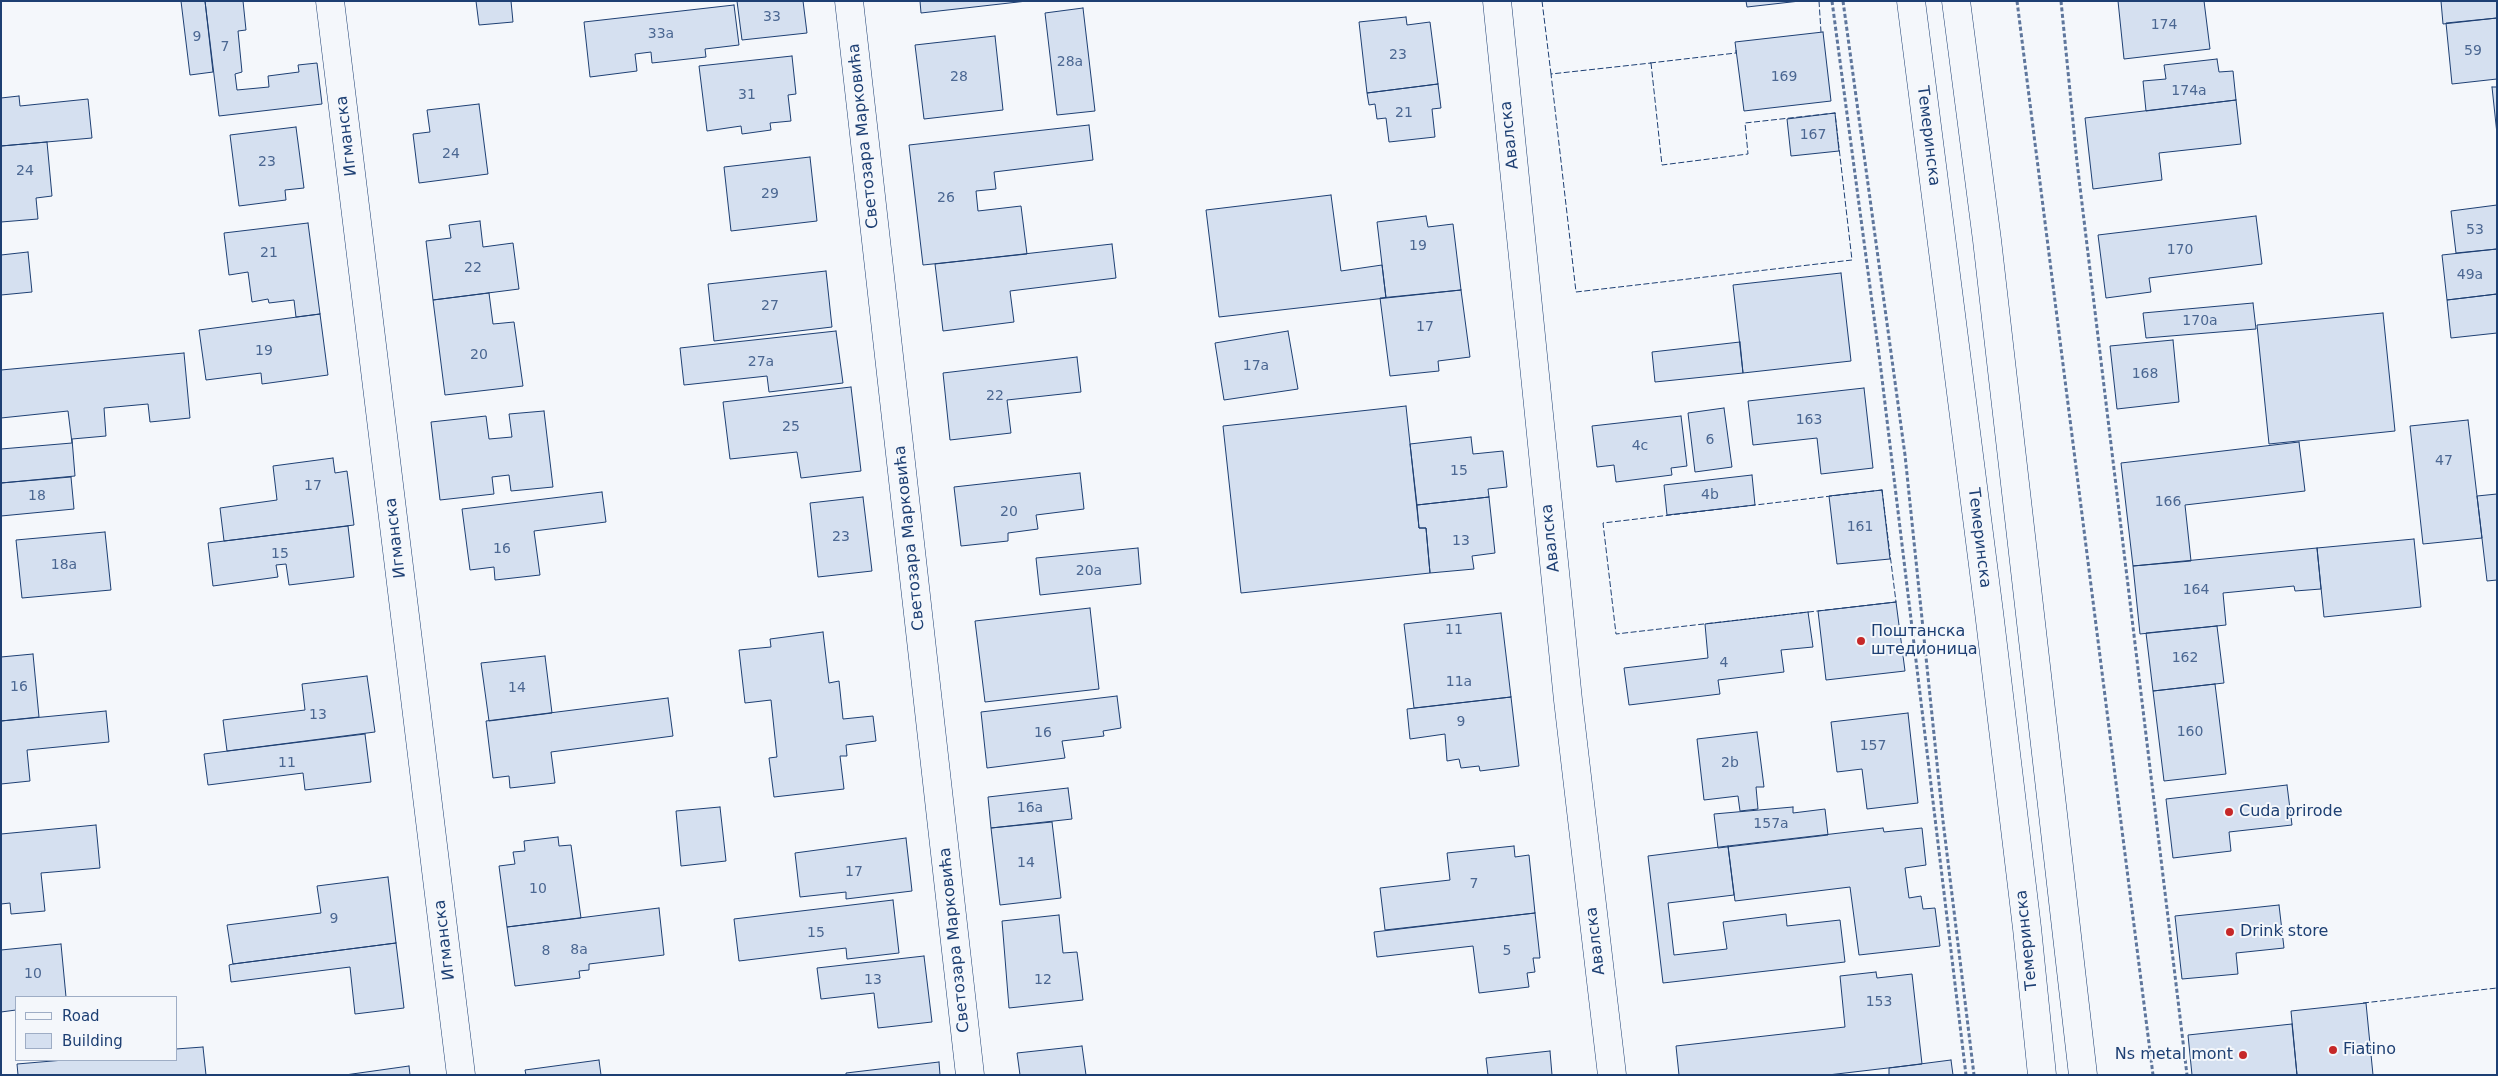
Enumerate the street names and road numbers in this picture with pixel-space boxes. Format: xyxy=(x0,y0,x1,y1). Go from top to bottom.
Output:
street label: Светозара Марковића xyxy=(845,42,883,230)
street label: Темеринска xyxy=(1912,85,1944,187)
street label: Игманска xyxy=(333,95,361,177)
street label: Авалска xyxy=(1497,100,1523,170)
street label: Светозара Марковића xyxy=(891,444,929,632)
street label: Темеринска xyxy=(1963,487,1995,589)
street label: Игманска xyxy=(382,497,410,579)
street label: Авалска xyxy=(1538,503,1564,573)
street label: Светозара Марковића xyxy=(936,846,974,1034)
street label: Темеринска xyxy=(2012,889,2042,991)
street label: Игманска xyxy=(431,899,459,981)
street label: Авалска xyxy=(1582,906,1610,976)

